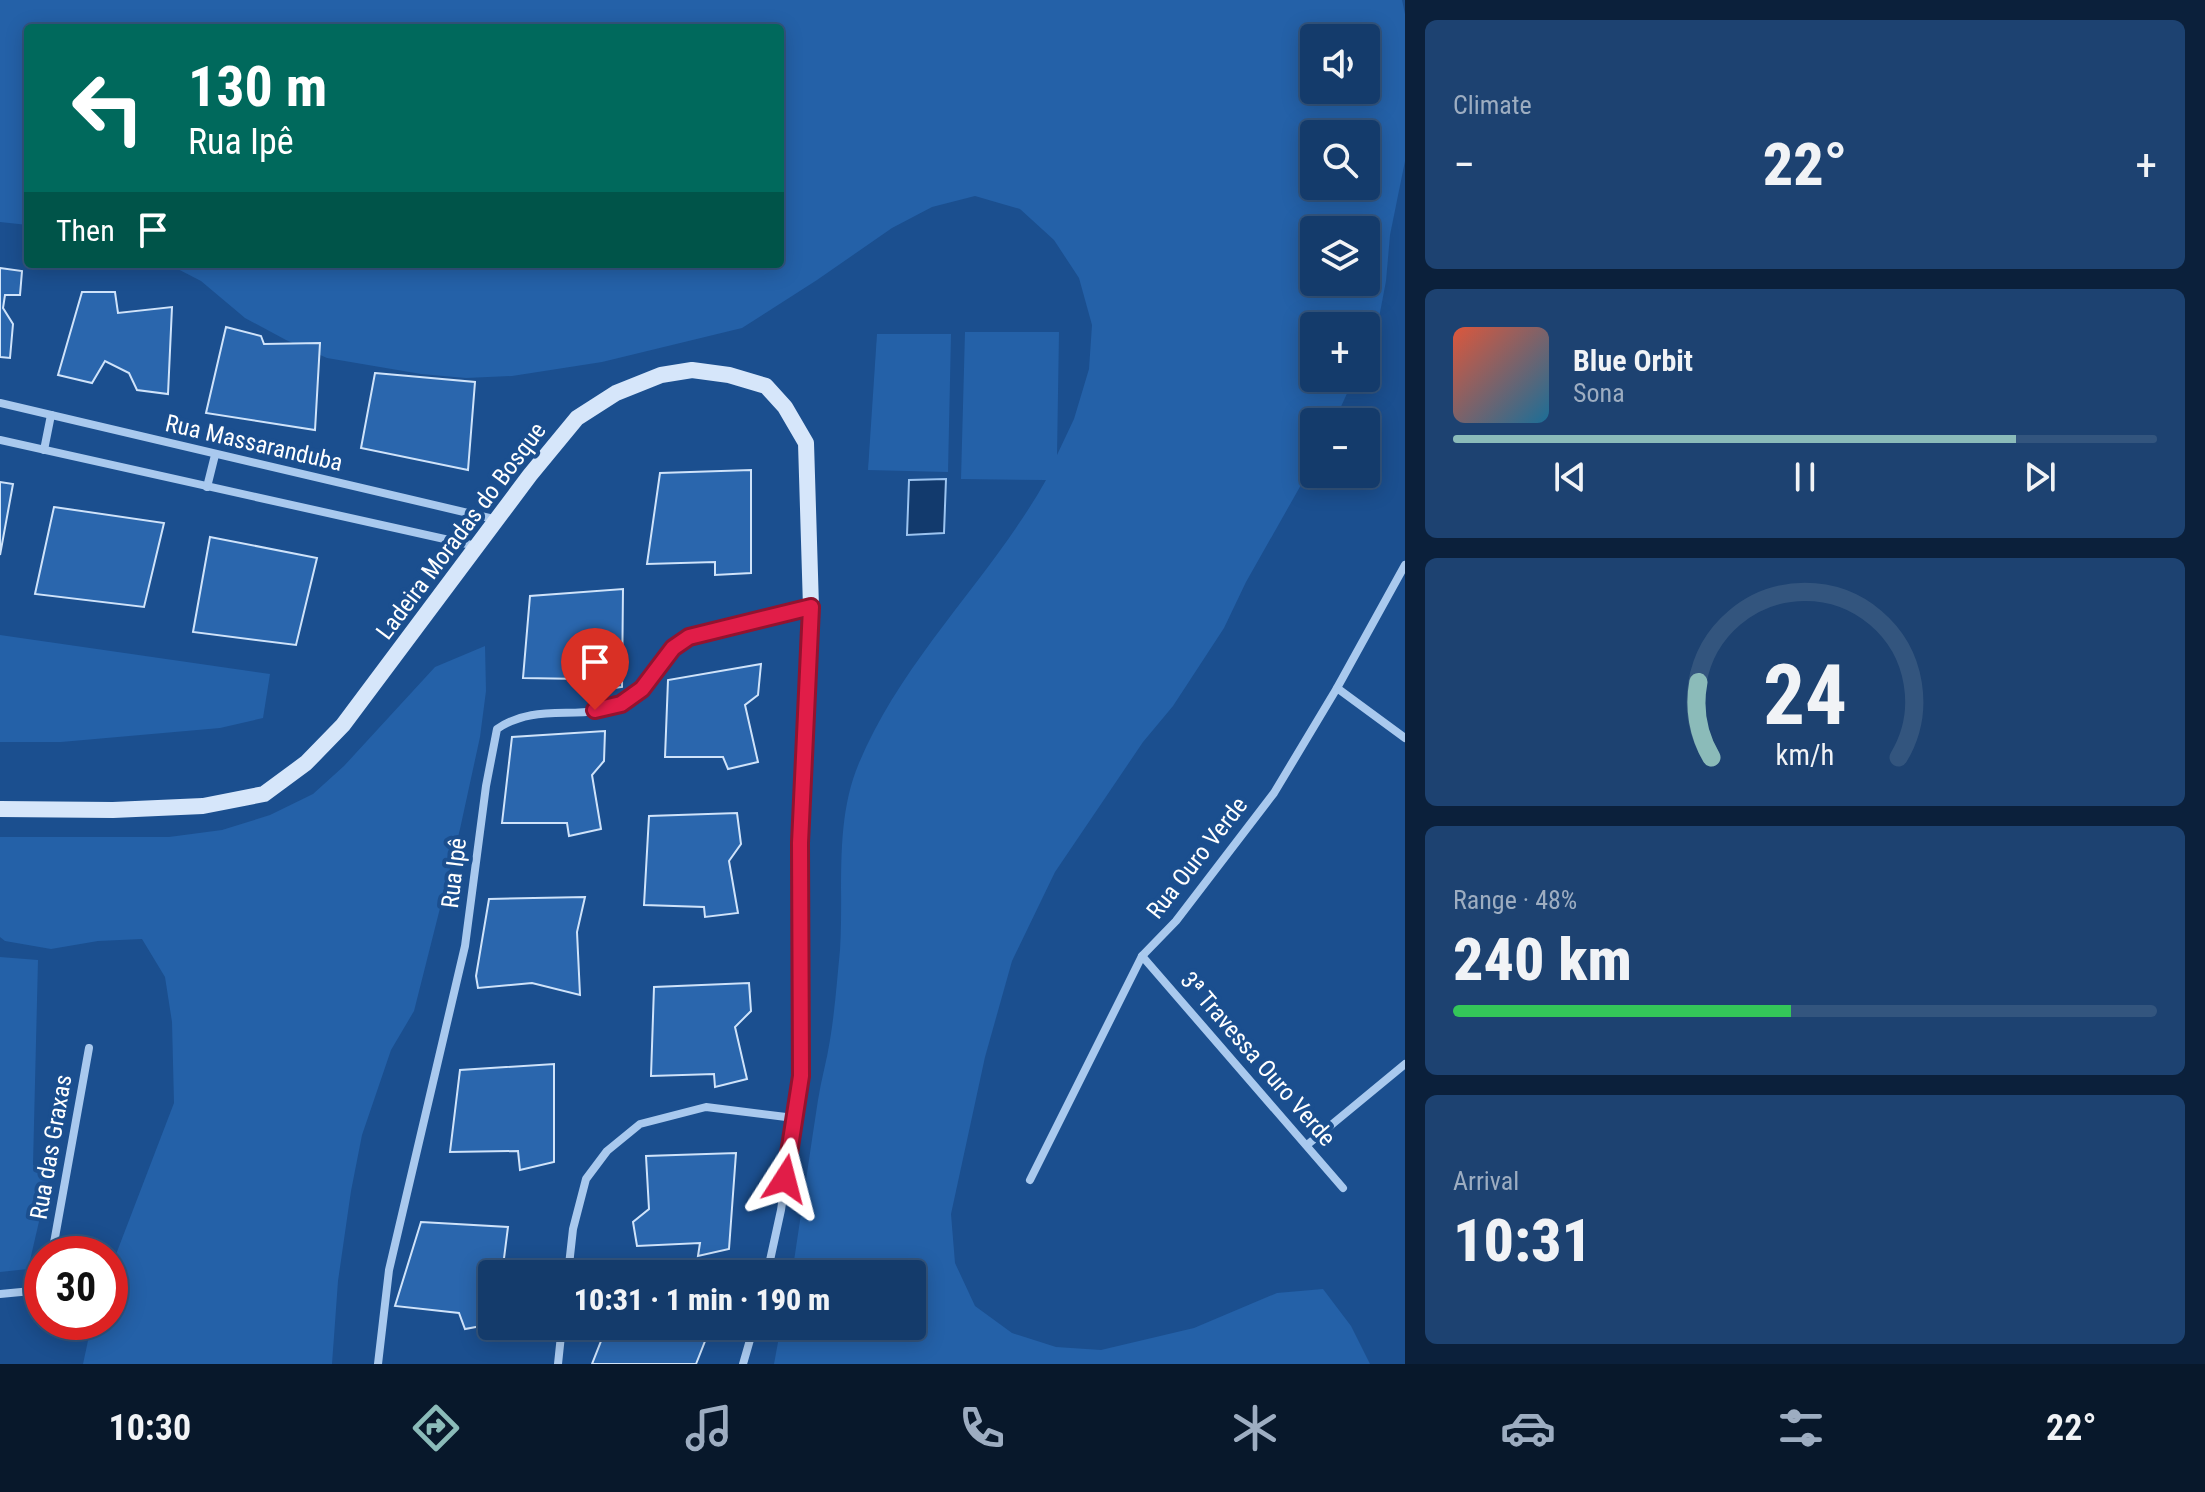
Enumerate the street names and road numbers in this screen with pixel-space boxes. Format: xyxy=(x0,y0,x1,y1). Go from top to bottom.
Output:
street label: Rua Massaranduba xyxy=(163,409,345,477)
street label: Ladeira Moradas do Bosque xyxy=(370,417,552,645)
street label: Rua Ouro Verde xyxy=(1141,792,1253,924)
street label: Rua Ipê xyxy=(436,836,472,910)
street label: 3ª Travessa Ouro Verde xyxy=(1175,966,1341,1152)
street label: Rua das Graxas xyxy=(24,1072,78,1222)

